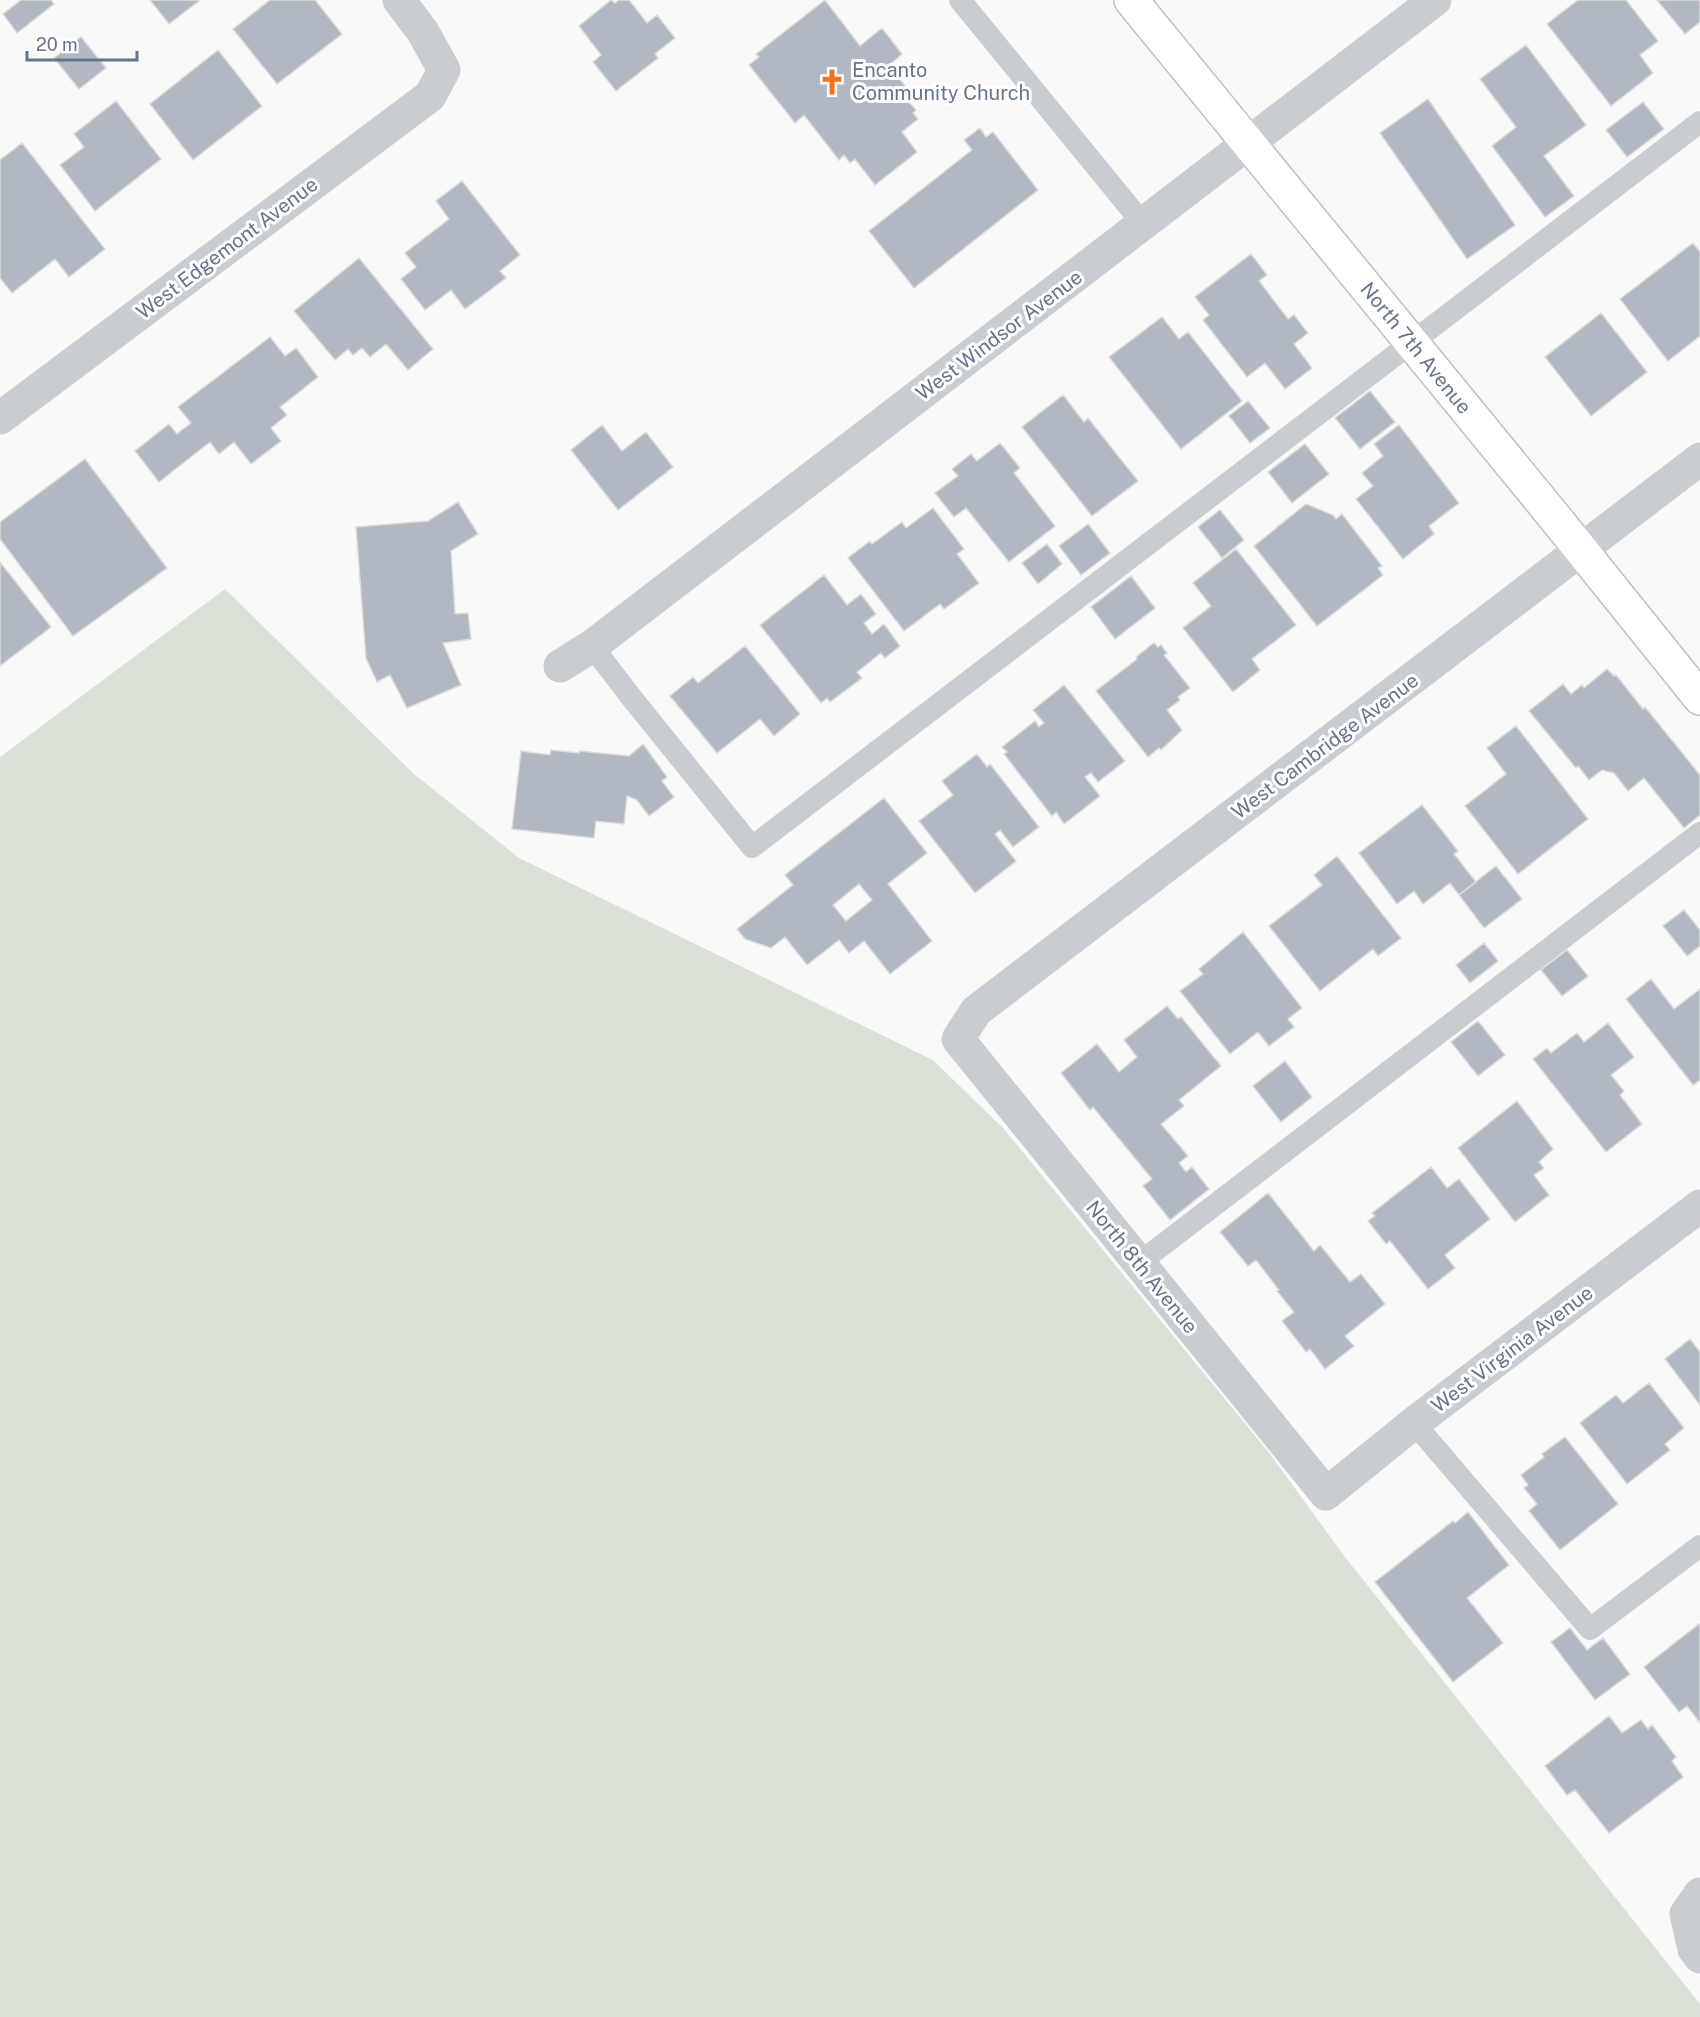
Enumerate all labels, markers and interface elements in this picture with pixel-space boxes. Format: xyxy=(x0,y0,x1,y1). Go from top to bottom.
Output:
scale bar xyxy=(27,24,136,62)
text: 20 m xyxy=(36,34,78,55)
place label: Encanto Community Church xyxy=(852,58,1030,105)
church icon: Encanto Community Church xyxy=(817,67,847,97)
street label: West Edgemont Avenue xyxy=(132,172,322,324)
street label: West Windsor Avenue xyxy=(911,265,1087,405)
street label: North 7th Avenue xyxy=(1355,277,1477,419)
street label: West Cambridge Avenue xyxy=(1227,668,1423,824)
street label: North 8th Avenue xyxy=(1081,1196,1203,1338)
street label: West Virginia Avenue xyxy=(1426,1280,1598,1418)

